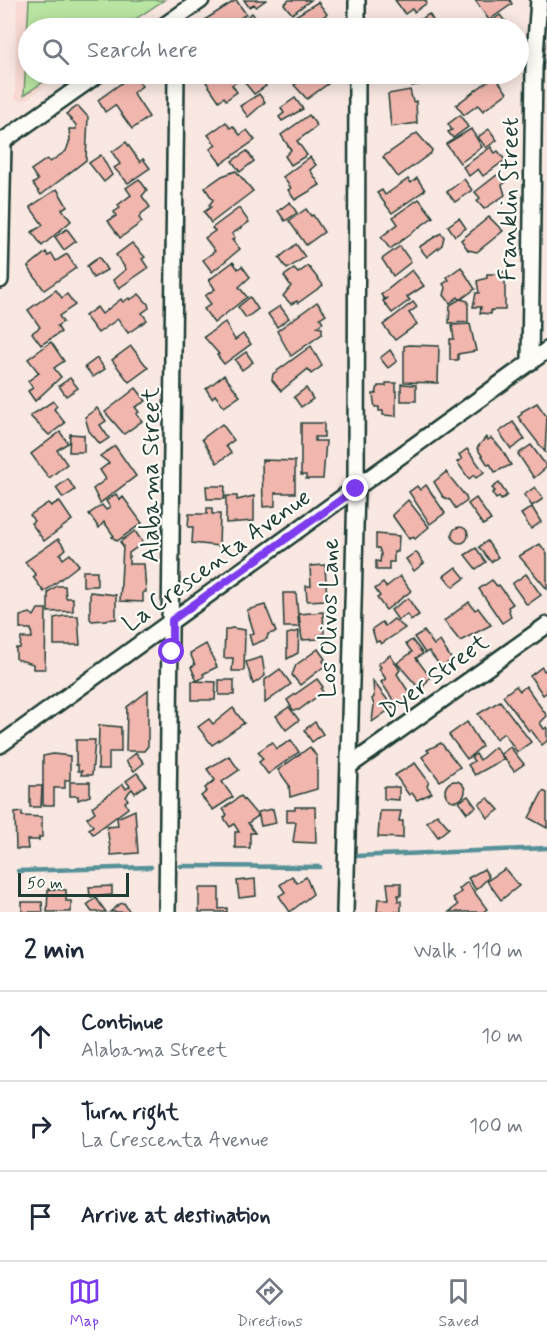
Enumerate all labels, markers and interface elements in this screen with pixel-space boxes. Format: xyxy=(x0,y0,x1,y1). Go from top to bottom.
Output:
search box xyxy=(18,18,529,84)
icon: search xyxy=(39,35,72,68)
text: Search here xyxy=(87,37,198,65)
street label: Franklin Street xyxy=(493,117,527,281)
street label: Alabama Street xyxy=(136,387,167,563)
route end xyxy=(342,475,368,501)
street label: La Crescenta Avenue xyxy=(117,482,317,640)
street label: Los Olivos Lane xyxy=(313,538,347,698)
street label: Dyer Street xyxy=(375,627,495,727)
route start xyxy=(158,638,184,664)
scale bar xyxy=(18,870,129,898)
text: 50 m xyxy=(27,873,63,894)
text: 2 min xyxy=(24,934,85,968)
text: Walk · 110 m xyxy=(414,938,523,965)
text: Continue xyxy=(81,1009,163,1037)
icon: ahead xyxy=(24,1020,57,1053)
text: 10 m xyxy=(481,1023,523,1050)
text: Alabama Street xyxy=(81,1037,227,1064)
text: Turn right xyxy=(81,1099,179,1127)
icon: right xyxy=(24,1110,57,1143)
text: 100 m xyxy=(469,1113,523,1140)
text: La Crescenta Avenue xyxy=(81,1127,269,1154)
icon: arrive xyxy=(24,1200,57,1233)
text: Arrive at destination xyxy=(81,1202,271,1230)
tab: Map xyxy=(68,1275,101,1332)
tab: Directions xyxy=(237,1275,303,1332)
tab: Saved xyxy=(439,1275,479,1332)

